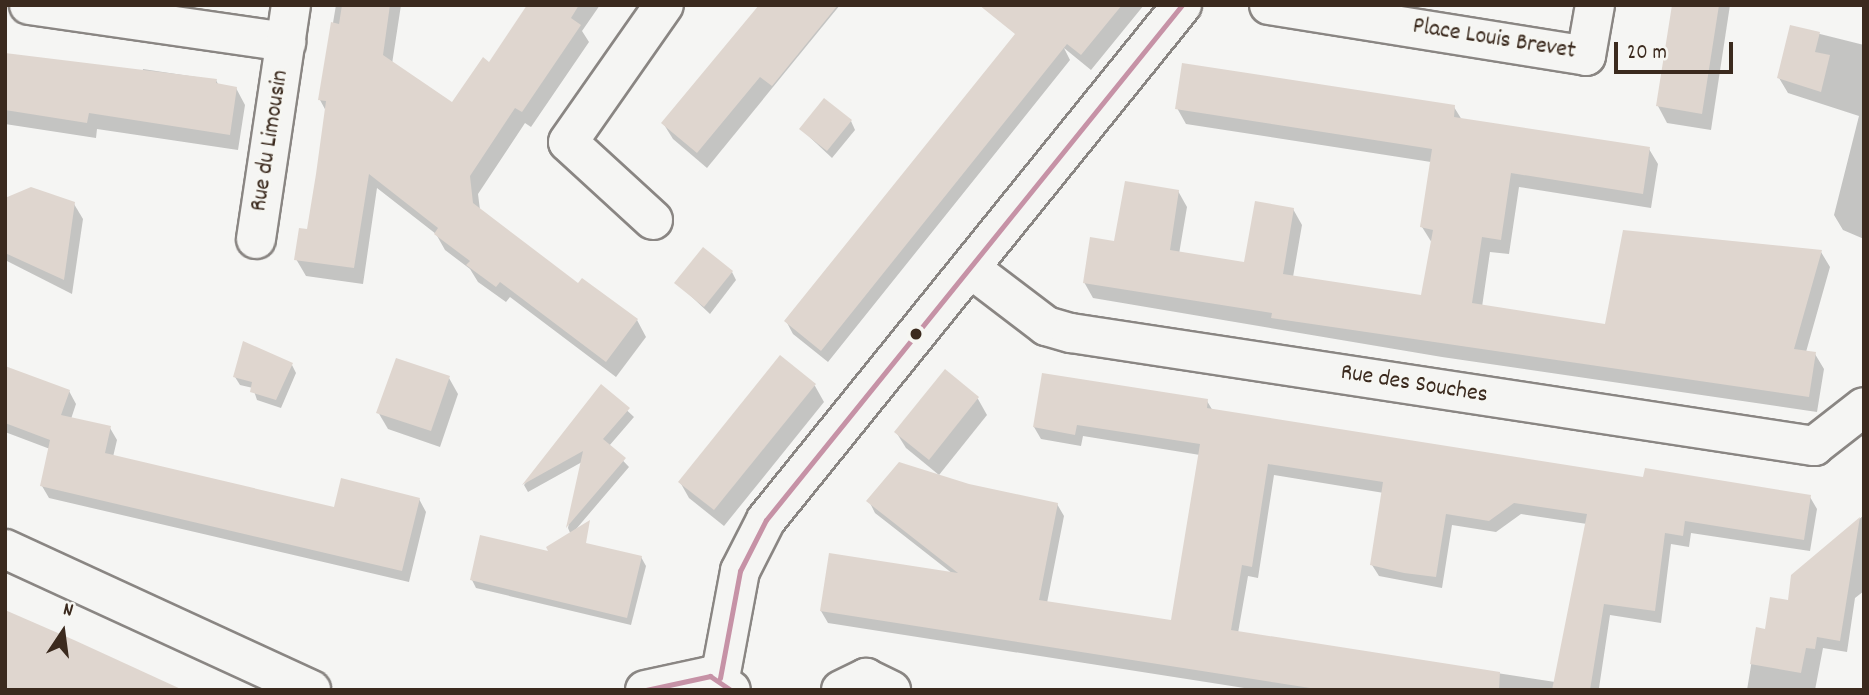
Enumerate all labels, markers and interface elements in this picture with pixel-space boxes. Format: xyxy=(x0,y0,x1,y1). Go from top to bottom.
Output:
street label: Place Louis Brevet xyxy=(1410,13,1578,67)
scale bar xyxy=(1617,28,1736,72)
text: 20 m xyxy=(1627,39,1667,69)
street label: Rue du Limousin xyxy=(246,68,296,214)
unlabelled marker xyxy=(909,327,923,341)
street label: Rue des Souches xyxy=(1338,359,1490,411)
north arrow xyxy=(28,597,98,667)
text: N xyxy=(60,597,75,625)

